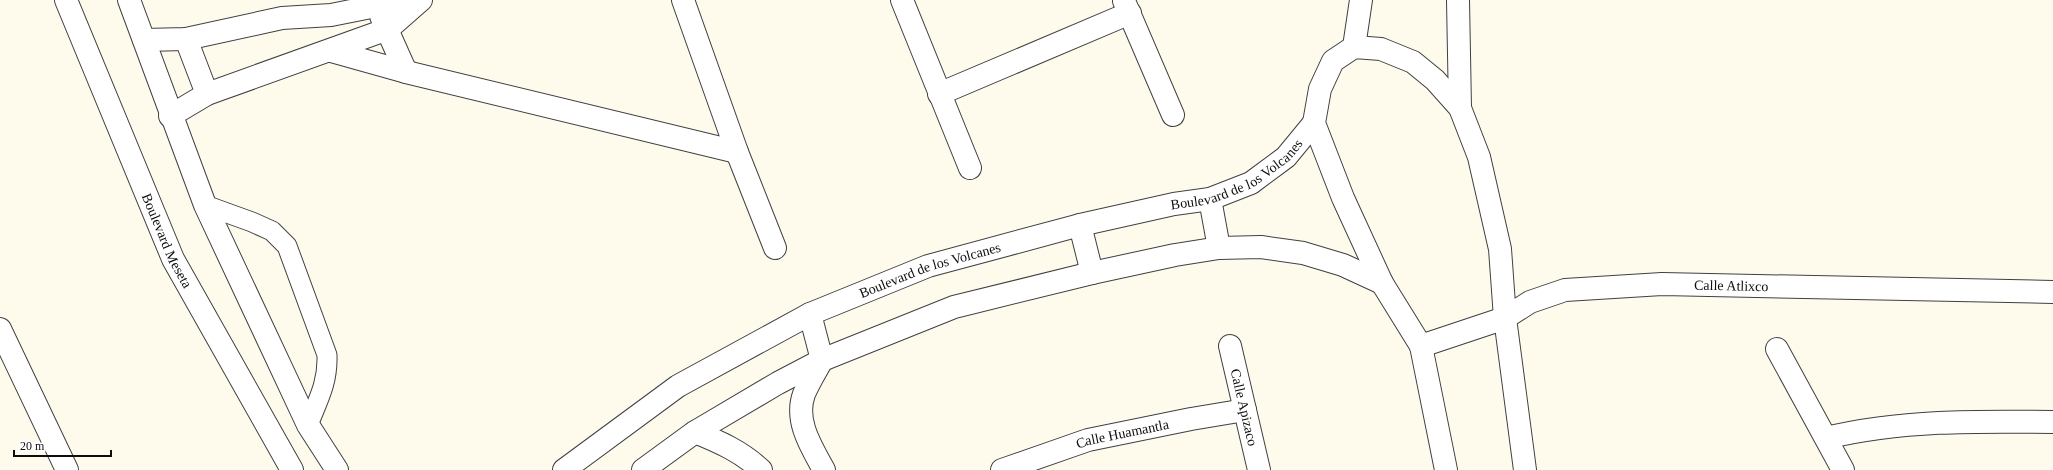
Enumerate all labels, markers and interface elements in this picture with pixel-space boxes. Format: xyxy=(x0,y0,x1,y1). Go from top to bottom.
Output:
street label: Boulevard de los Volcanes xyxy=(1170,136,1306,212)
street label: Boulevard Meseta xyxy=(139,191,195,291)
street label: Boulevard de los Volcanes xyxy=(857,240,1002,301)
street label: Calle Atlixco xyxy=(1694,278,1769,294)
street label: Calle Apizaco xyxy=(1228,367,1260,448)
street label: Calle Huamantla xyxy=(1074,417,1171,452)
scale bar xyxy=(14,432,111,458)
text: 20 m xyxy=(20,439,45,453)

